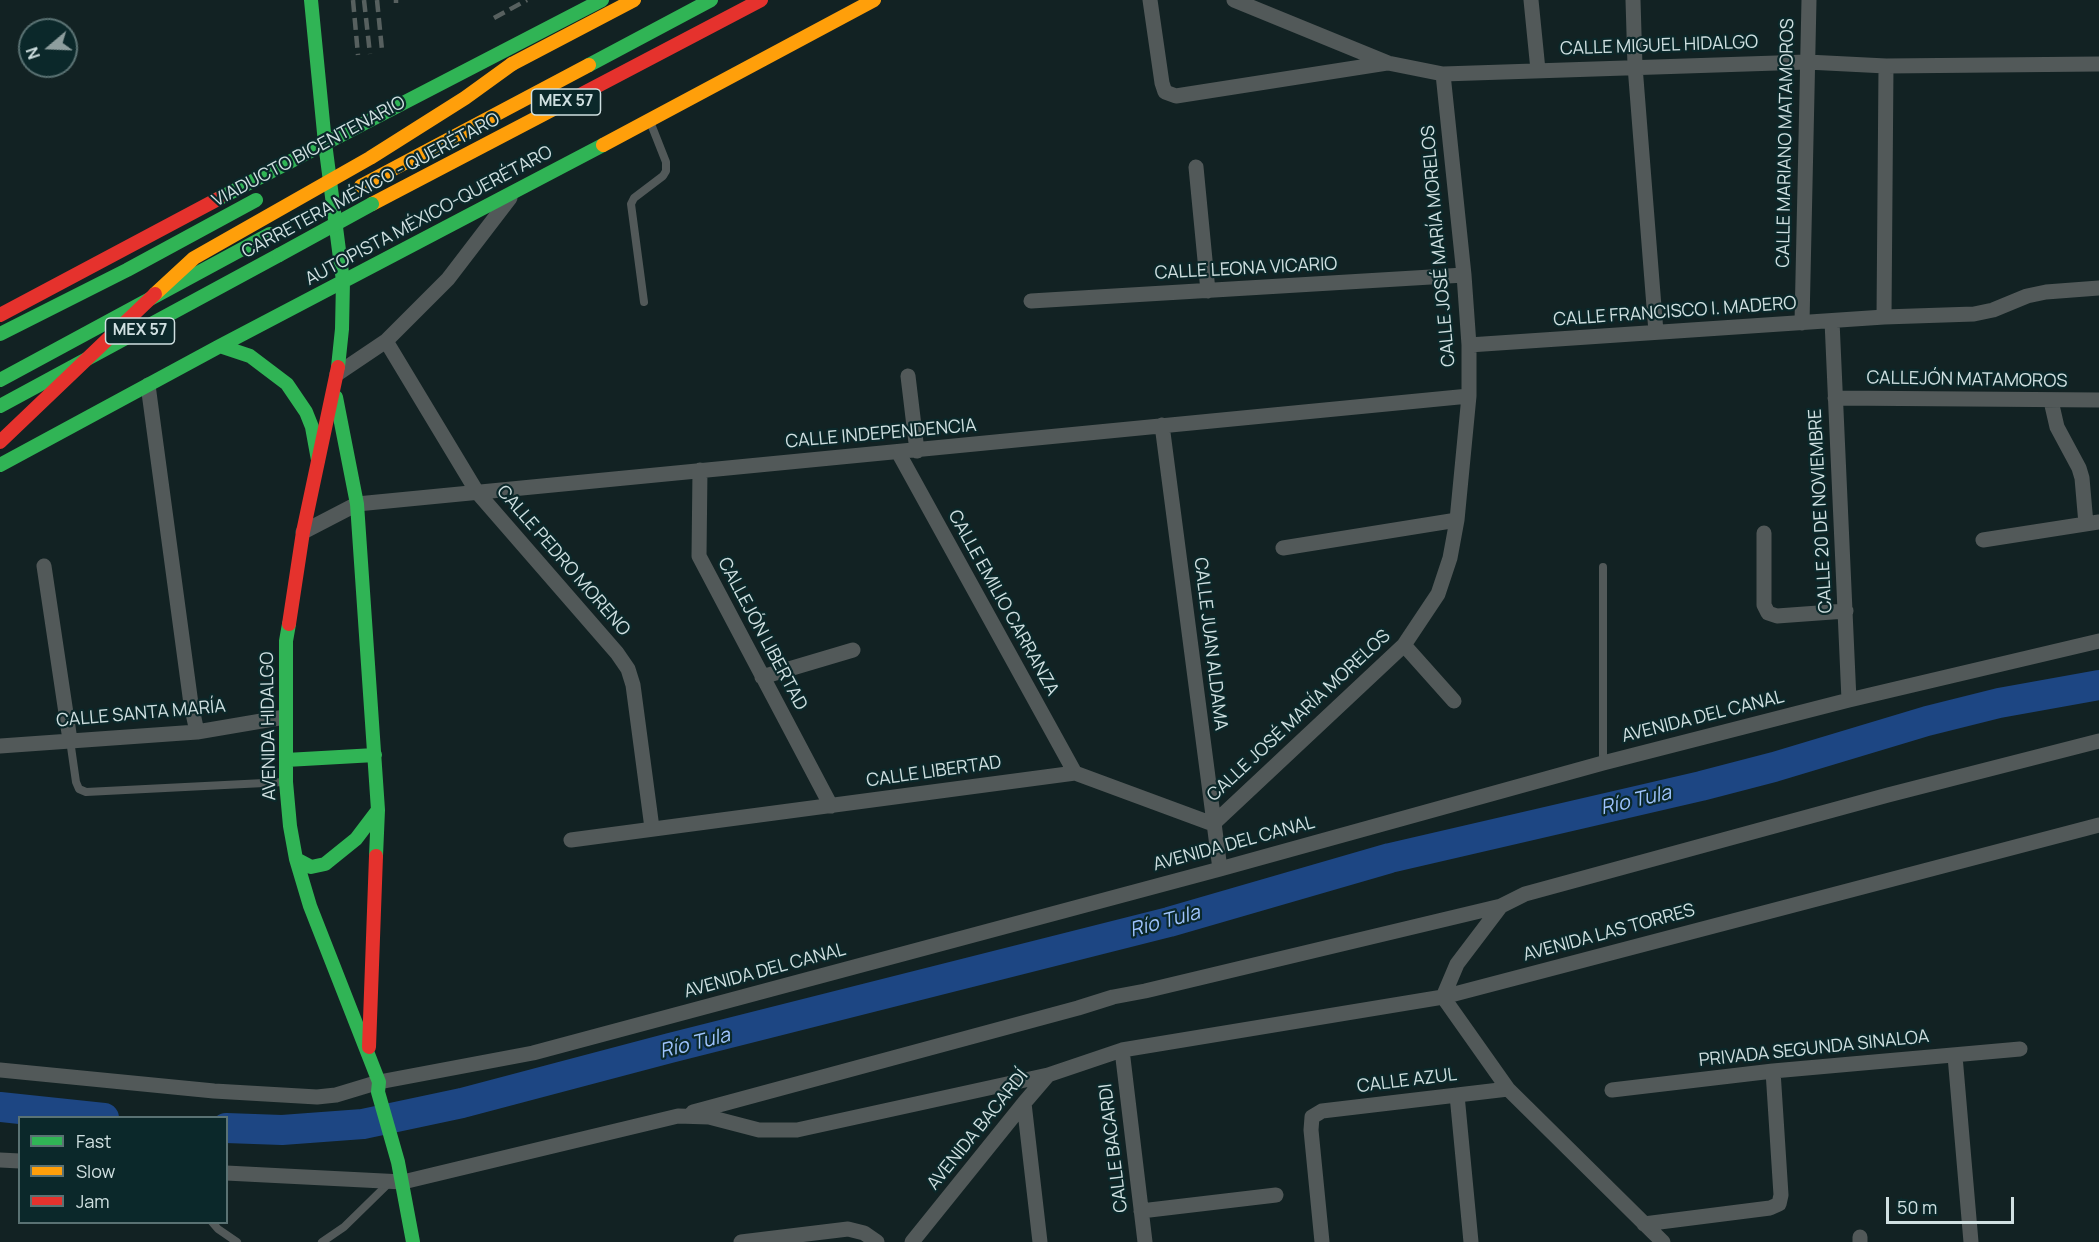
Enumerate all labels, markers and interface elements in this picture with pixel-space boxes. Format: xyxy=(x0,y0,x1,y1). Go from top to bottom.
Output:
north arrow xyxy=(18,18,78,78)
street label: CALLE MARIANO MATAMOROS xyxy=(1773,18,1799,268)
street label: CALLE MIGUEL HIDALGO xyxy=(1560,32,1758,60)
text: N xyxy=(21,44,45,62)
road number: MEX 57 xyxy=(532,89,600,115)
street label: VIADUCTO BICENTENARIO xyxy=(209,92,409,212)
street label: CARRETERA MÉXICO - QUERÉTARO xyxy=(238,109,504,263)
street label: CALLE JOSÉ MARÍA MORELOS xyxy=(1418,124,1460,368)
street label: AUTOPISTA MÉXICO-QUERÉTARO xyxy=(302,142,556,290)
street label: CALLE LEONA VICARIO xyxy=(1154,253,1338,285)
street label: CALLE FRANCISCO I. MADERO xyxy=(1553,293,1797,331)
road number: MEX 57 xyxy=(106,318,174,344)
street label: CALLEJÓN MATAMOROS xyxy=(1866,367,2068,393)
street label: CALLE 20 DE NOVIEMBRE xyxy=(1805,408,1837,614)
street label: CALLE INDEPENDENCIA xyxy=(785,415,977,453)
street label: CALLE PEDRO MORENO xyxy=(492,481,634,641)
street label: CALLE EMILIO CARRANZA xyxy=(943,507,1063,699)
street label: CALLEJÓN LIBERTAD xyxy=(713,554,811,714)
street label: CALLE JUAN ALDAMA xyxy=(1189,556,1231,732)
street label: CALLE JOSÉ MARÍA MORELOS xyxy=(1203,625,1395,807)
street label: AVENIDA HIDALGO xyxy=(257,651,281,801)
street label: AVENIDA DEL CANAL xyxy=(1620,686,1786,748)
street label: CALLE SANTA MARÍA xyxy=(55,696,227,732)
street label: CALLE LIBERTAD xyxy=(865,752,1003,792)
water label: Río Tula xyxy=(1598,781,1674,821)
street label: AVENIDA DEL CANAL xyxy=(1151,812,1317,876)
street label: AVENIDA LAS TORRES xyxy=(1521,900,1697,966)
water label: Río Tula xyxy=(1127,901,1203,943)
street label: AVENIDA DEL CANAL xyxy=(682,939,848,1003)
water label: Río Tula xyxy=(657,1024,733,1064)
street label: PRIVADA SEGUNDA SINALOA xyxy=(1698,1026,1930,1072)
street label: CALLE AZUL xyxy=(1356,1064,1458,1098)
street label: AVENIDA BACARDÍ xyxy=(923,1066,1033,1194)
street label: CALLE BACARDI xyxy=(1095,1082,1133,1214)
legend xyxy=(18,1116,228,1224)
text: Fast xyxy=(76,1129,111,1153)
text: Slow xyxy=(76,1159,115,1183)
scale bar xyxy=(1889,1185,2016,1223)
text: Jam xyxy=(76,1189,110,1213)
text: 50 m xyxy=(1897,1195,1937,1219)

